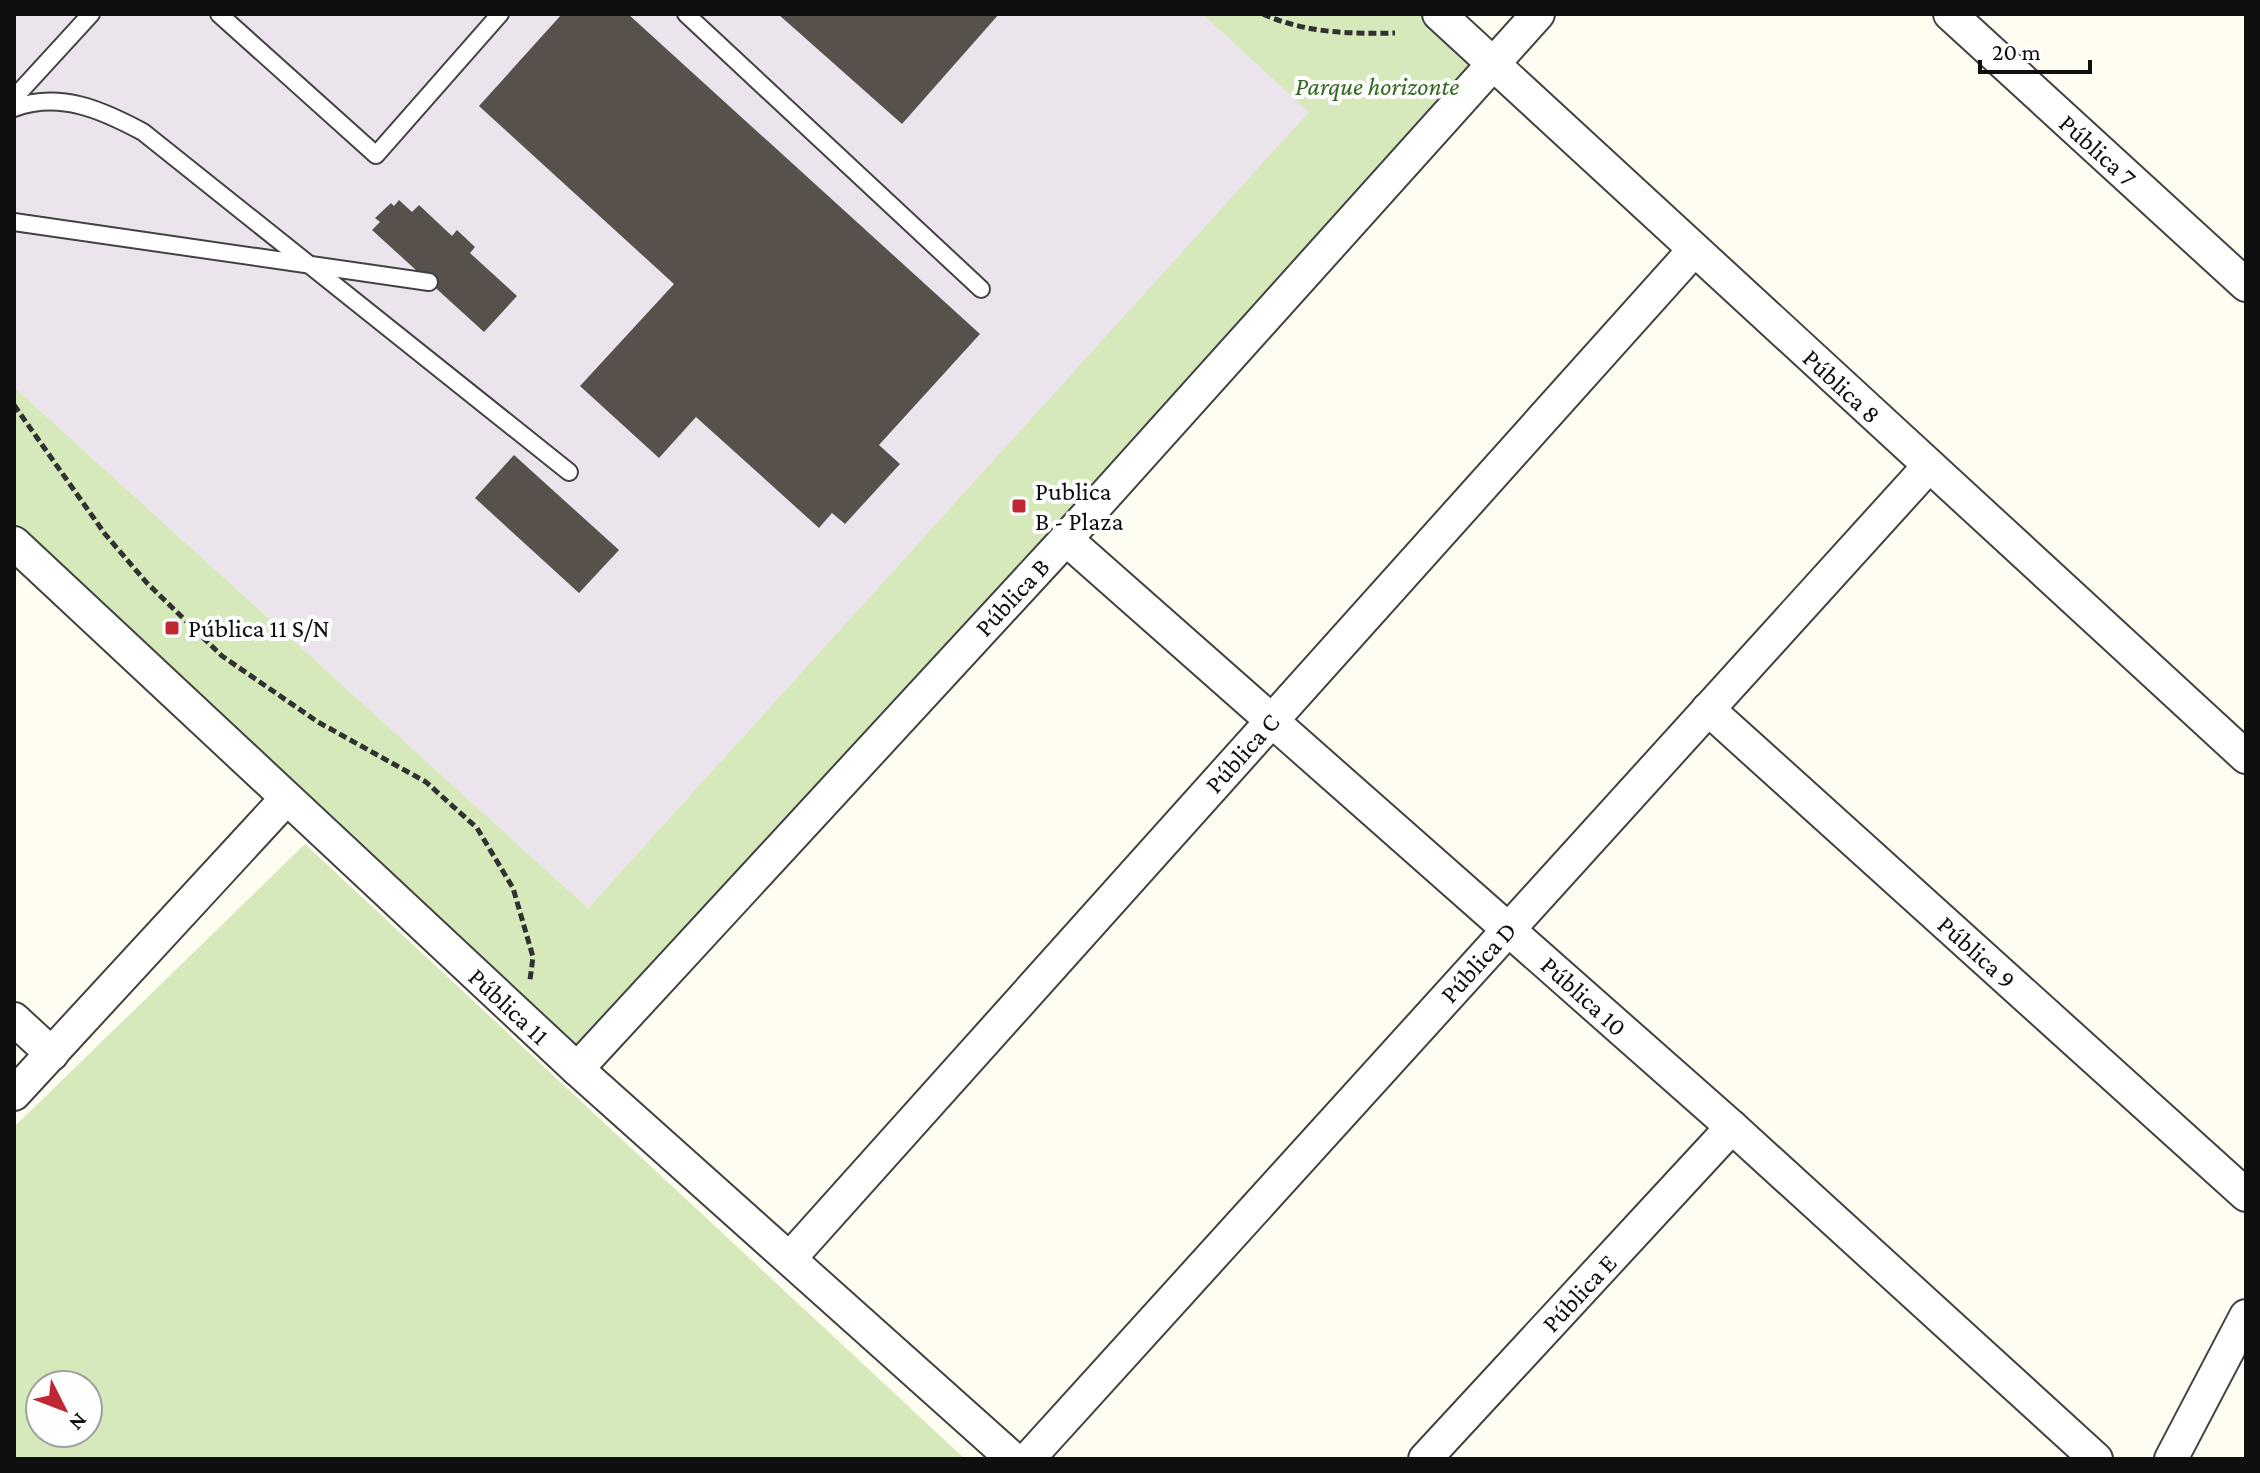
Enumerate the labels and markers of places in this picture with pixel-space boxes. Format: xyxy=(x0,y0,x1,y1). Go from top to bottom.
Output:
place label: Publica B - Plaza xyxy=(1035,477,1123,536)
marker: Publica B - Plaza xyxy=(1010,497,1028,515)
place label: Pública 11 S/N xyxy=(188,614,330,643)
marker: Pública 11 S/N xyxy=(163,619,181,637)

